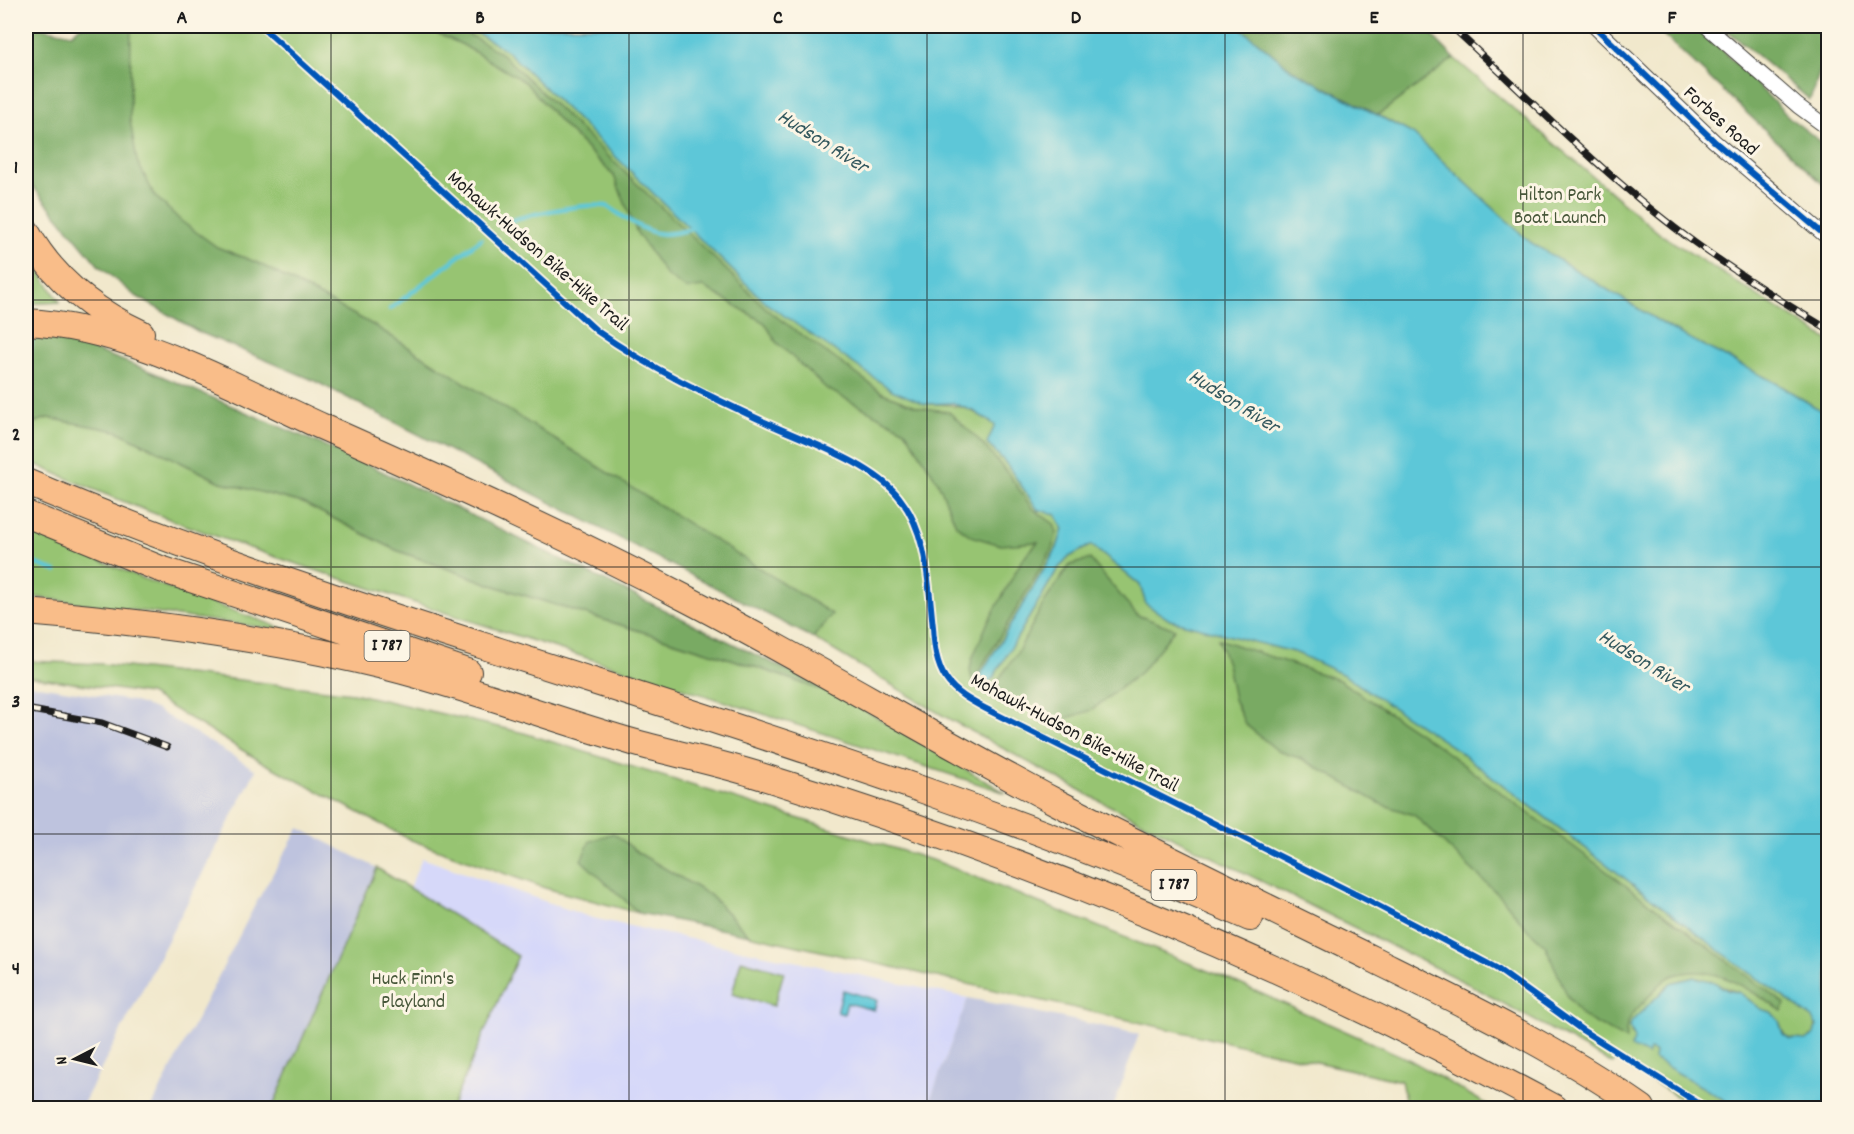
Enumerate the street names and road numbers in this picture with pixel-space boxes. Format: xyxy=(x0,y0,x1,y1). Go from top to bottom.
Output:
street label: Forbes Road xyxy=(1676,80,1764,164)
street label: Mohawk-Hudson Bike-Hike Trail xyxy=(440,165,634,339)
road number: I 787 xyxy=(364,631,410,661)
street label: Mohawk-Hudson Bike-Hike Trail xyxy=(965,667,1183,801)
road number: I 787 xyxy=(1152,870,1196,900)

